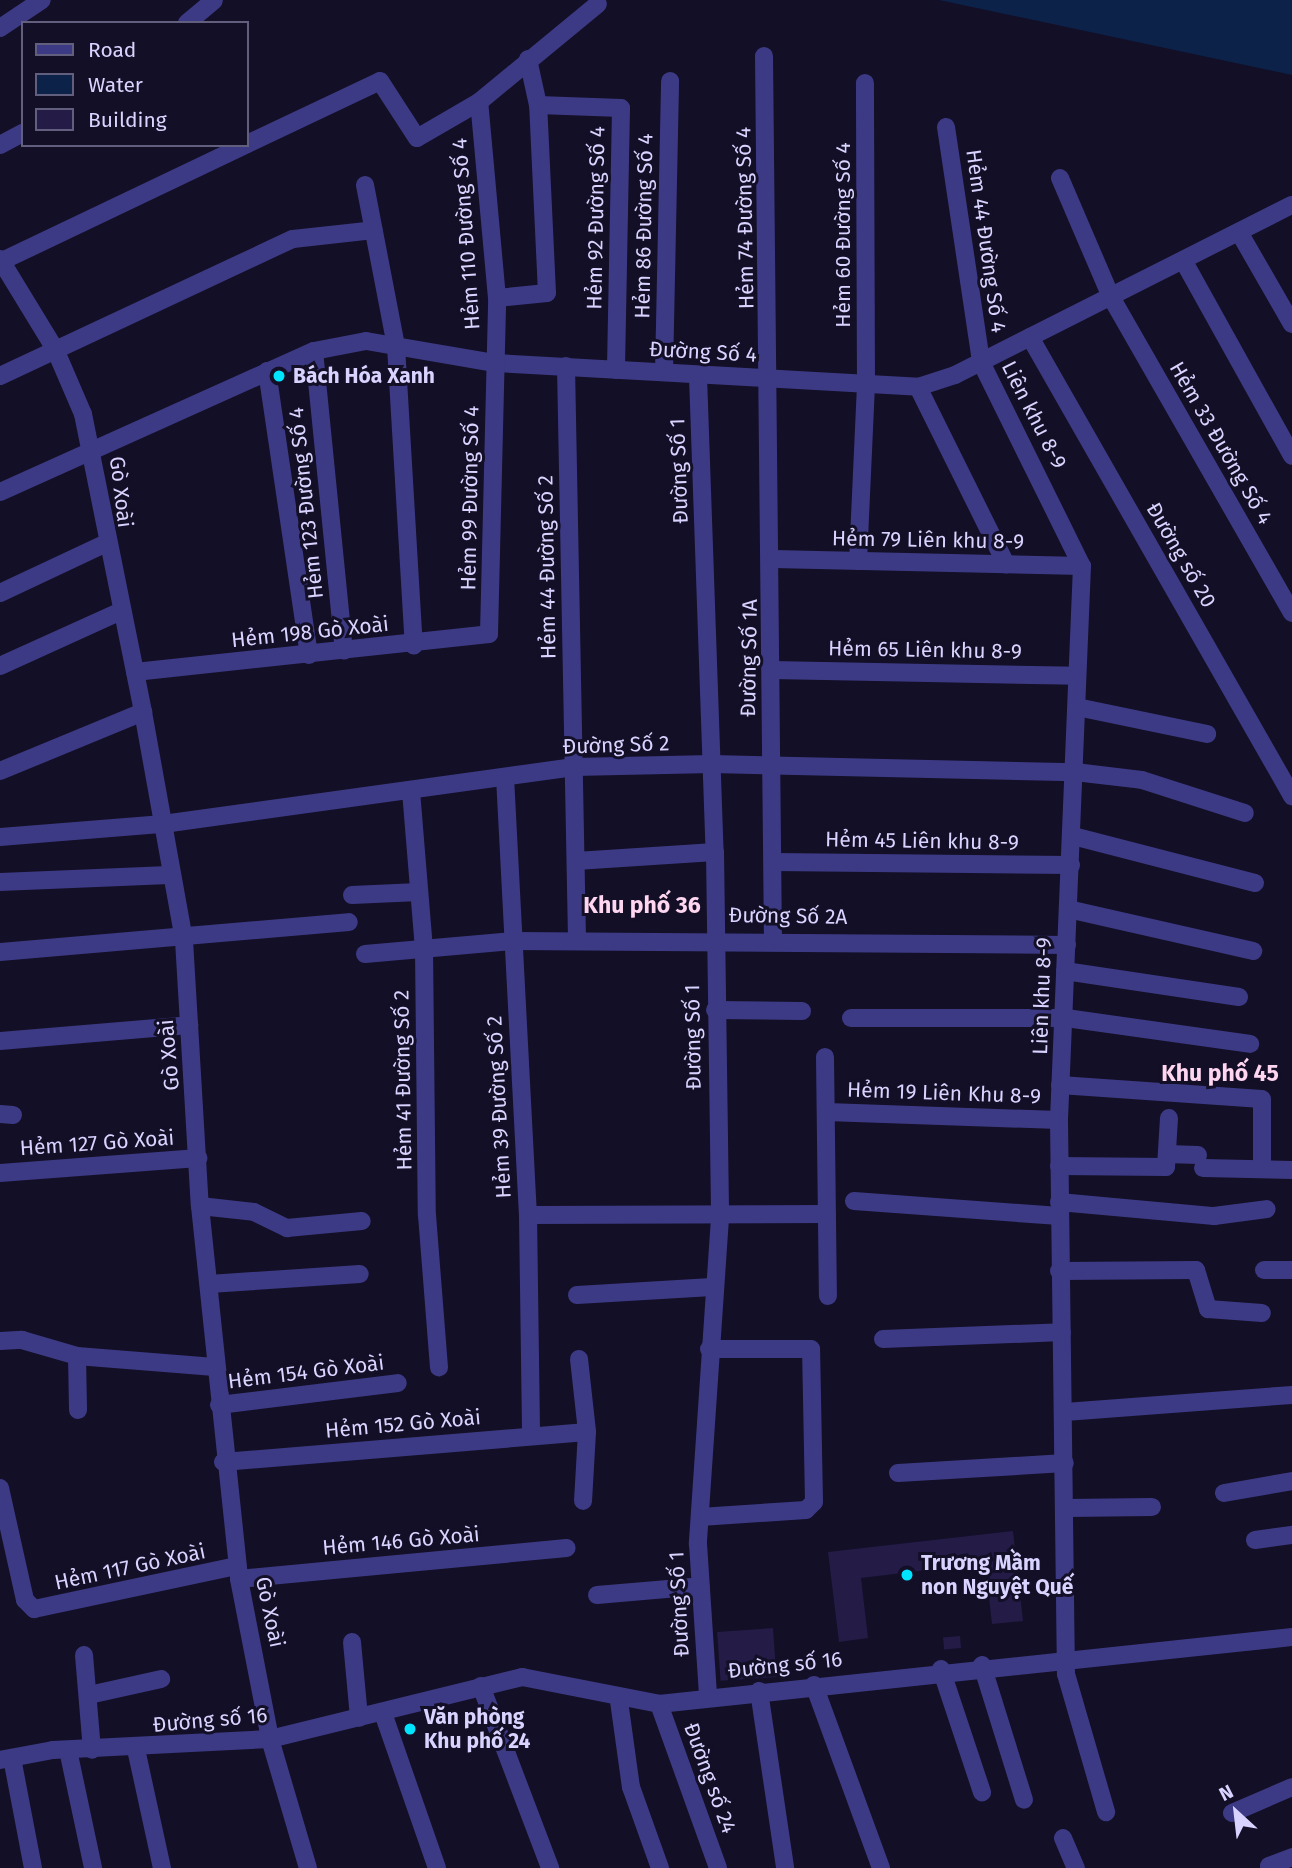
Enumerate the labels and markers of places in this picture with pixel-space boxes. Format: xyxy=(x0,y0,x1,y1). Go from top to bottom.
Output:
place label: Bách Hóa Xanh xyxy=(293,363,435,389)
marker: Bách Hóa Xanh xyxy=(271,368,287,384)
place label: Trương Mầm non Nguyệt Quế xyxy=(921,1550,1073,1600)
marker: Trương Mầm non Nguyệt Quế xyxy=(899,1567,915,1583)
place label: Văn phòng Khu phố 24 xyxy=(424,1704,530,1754)
marker: Văn phòng Khu phố 24 xyxy=(402,1721,418,1737)

